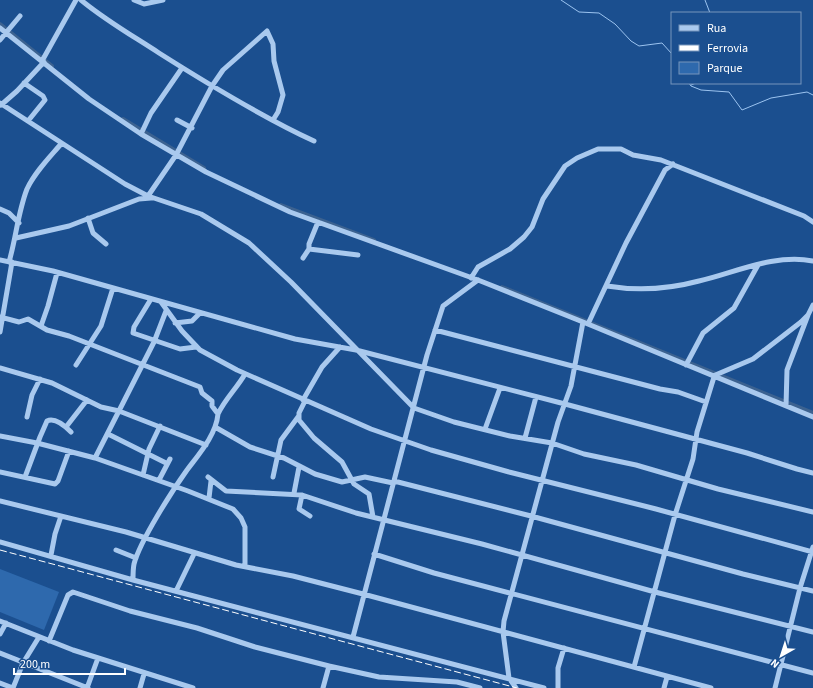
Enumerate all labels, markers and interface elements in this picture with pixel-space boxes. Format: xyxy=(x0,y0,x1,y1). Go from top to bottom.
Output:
legend xyxy=(671,12,801,84)
text: Rua xyxy=(707,20,726,37)
text: Ferrovia xyxy=(707,40,748,57)
text: Parque xyxy=(707,60,743,77)
north arrow xyxy=(761,636,801,676)
scale bar xyxy=(14,650,125,676)
text: N xyxy=(767,655,783,672)
text: 200 m xyxy=(20,656,50,673)

